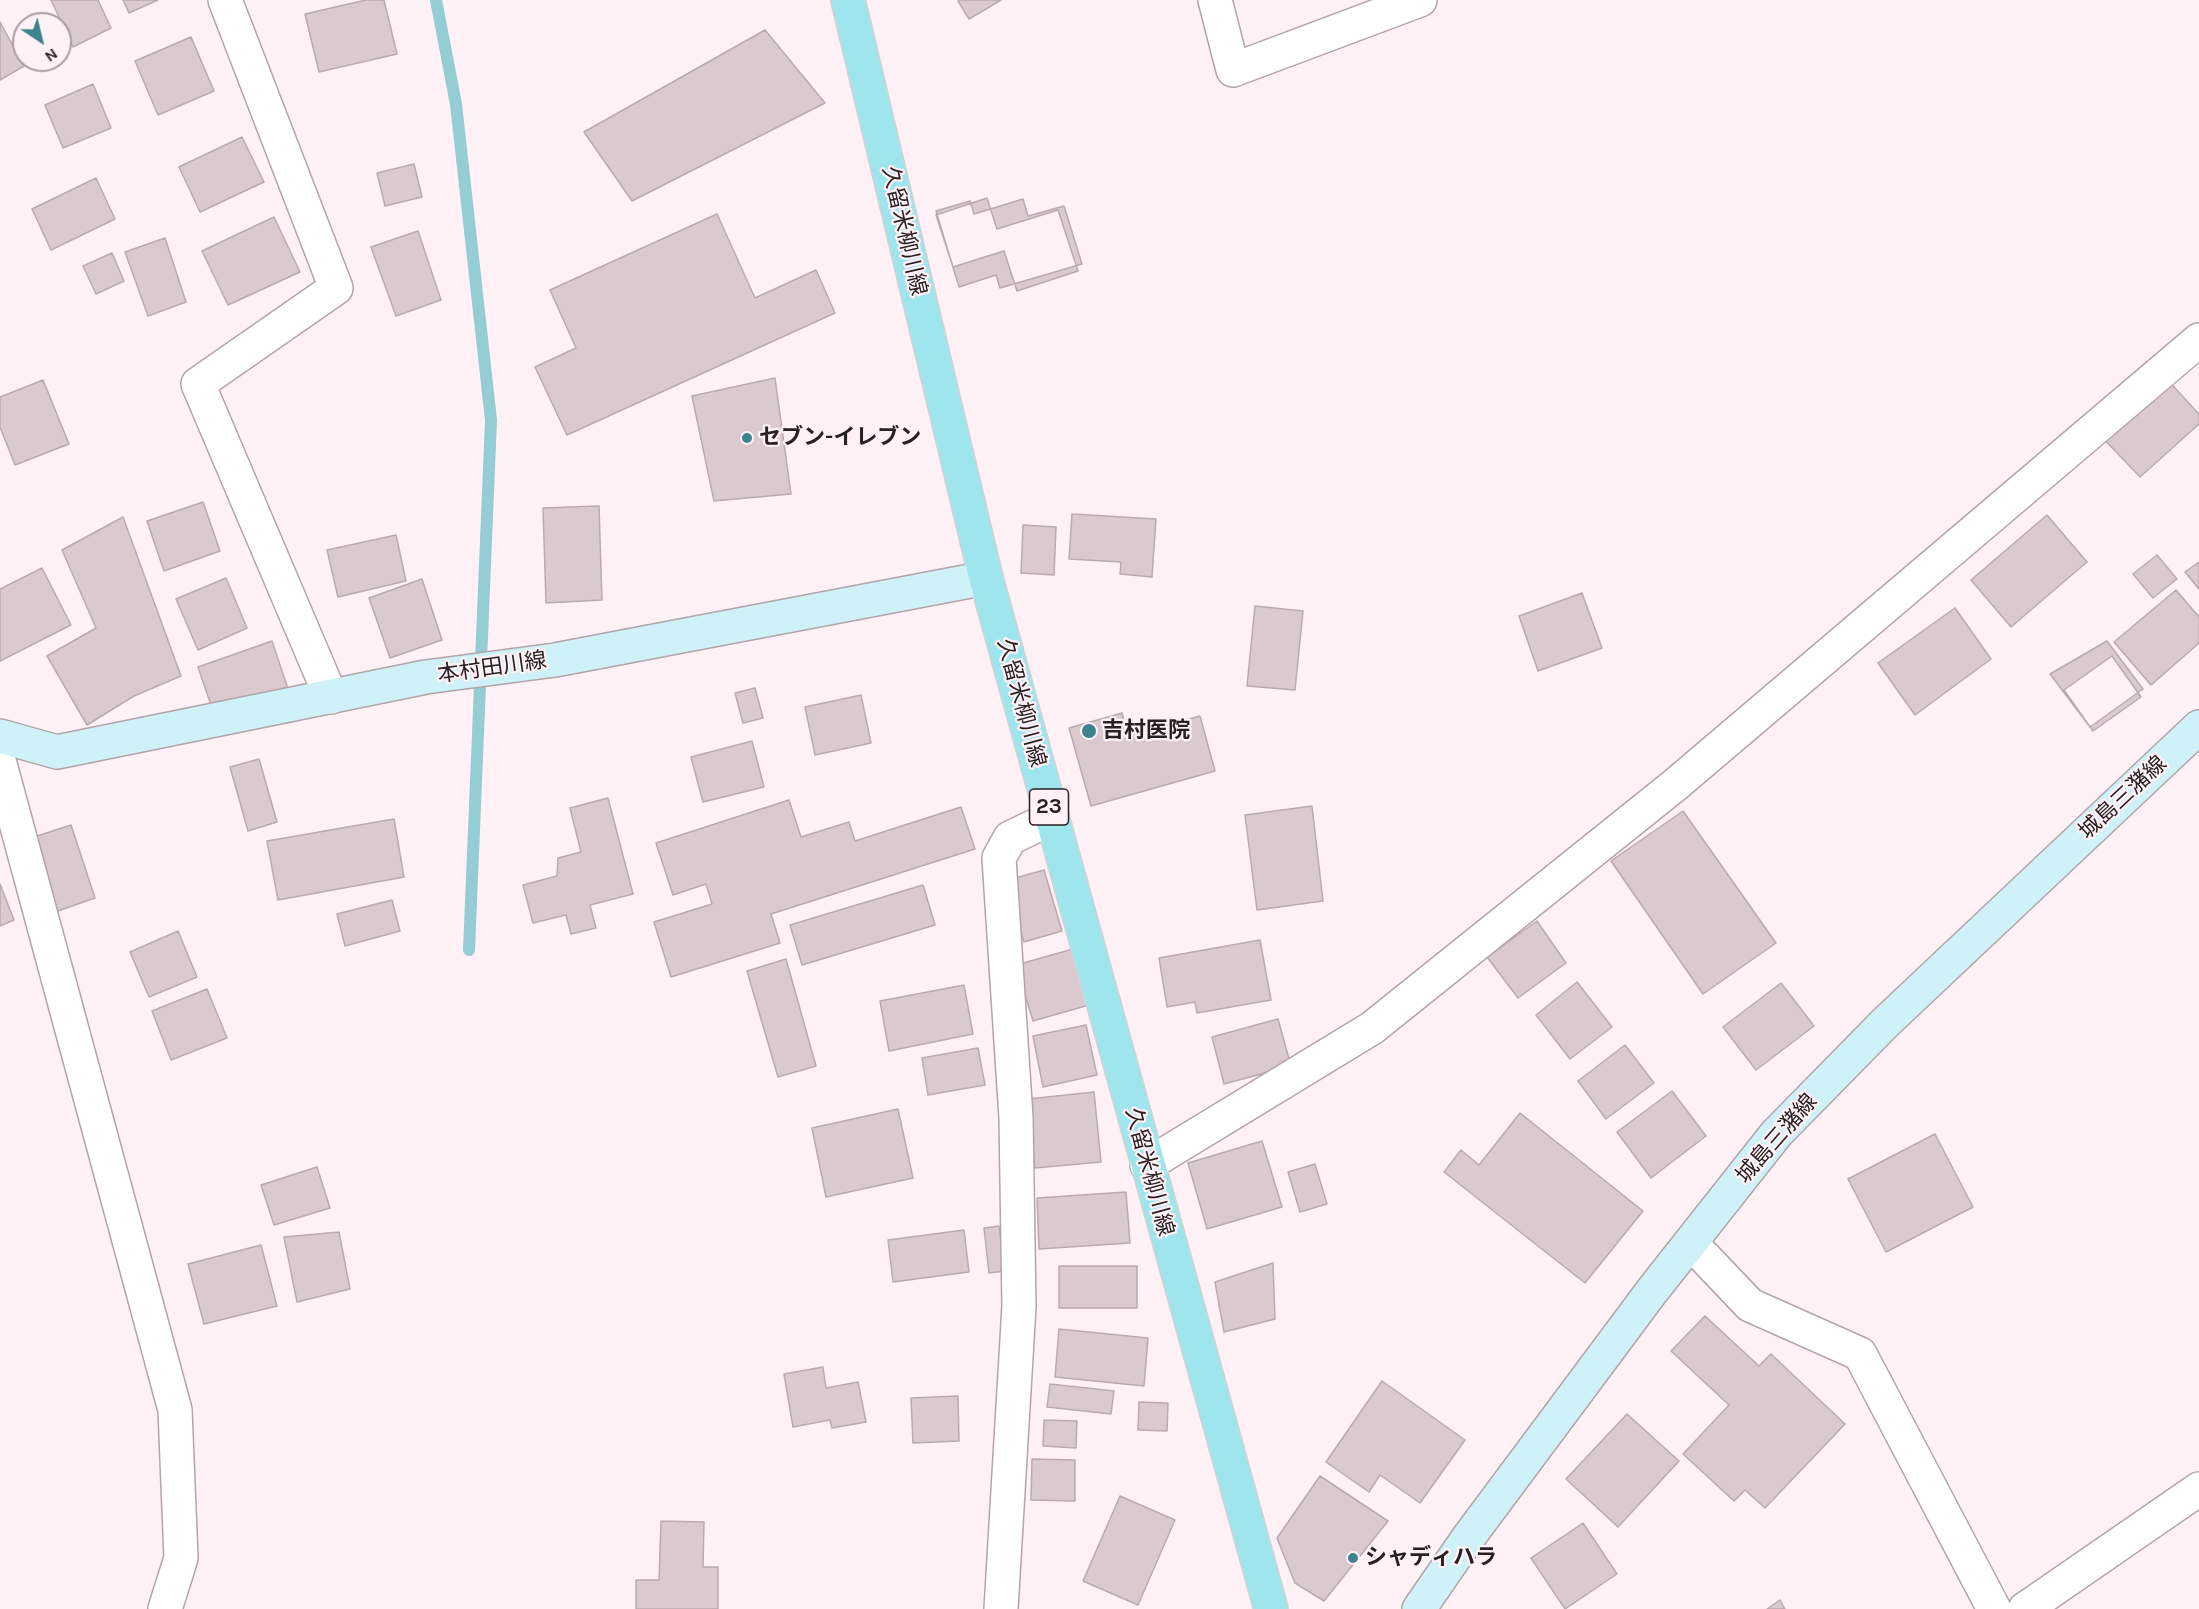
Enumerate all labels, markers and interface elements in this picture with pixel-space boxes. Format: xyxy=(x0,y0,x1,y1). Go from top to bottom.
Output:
north arrow xyxy=(12,12,72,72)
text: N xyxy=(41,44,62,67)
street label: 久留米柳川線 xyxy=(876,164,932,298)
place label: セブン-イレブン xyxy=(759,425,921,451)
marker: セブン-イレブン xyxy=(740,431,754,445)
street label: 久留米柳川線 xyxy=(991,636,1051,770)
street label: 本村田川線 xyxy=(436,647,548,689)
place label: 吉村医院 xyxy=(1102,718,1190,744)
marker: 吉村医院 xyxy=(1080,722,1098,740)
street label: 城島三潴線 xyxy=(2074,751,2172,845)
road number: 23 xyxy=(1030,789,1068,825)
street label: 城島三潴線 xyxy=(1731,1089,1823,1189)
street label: 久留米柳川線 xyxy=(1119,1105,1179,1239)
place label: シャディハラ xyxy=(1365,1545,1497,1571)
marker: シャディハラ xyxy=(1346,1551,1360,1565)

